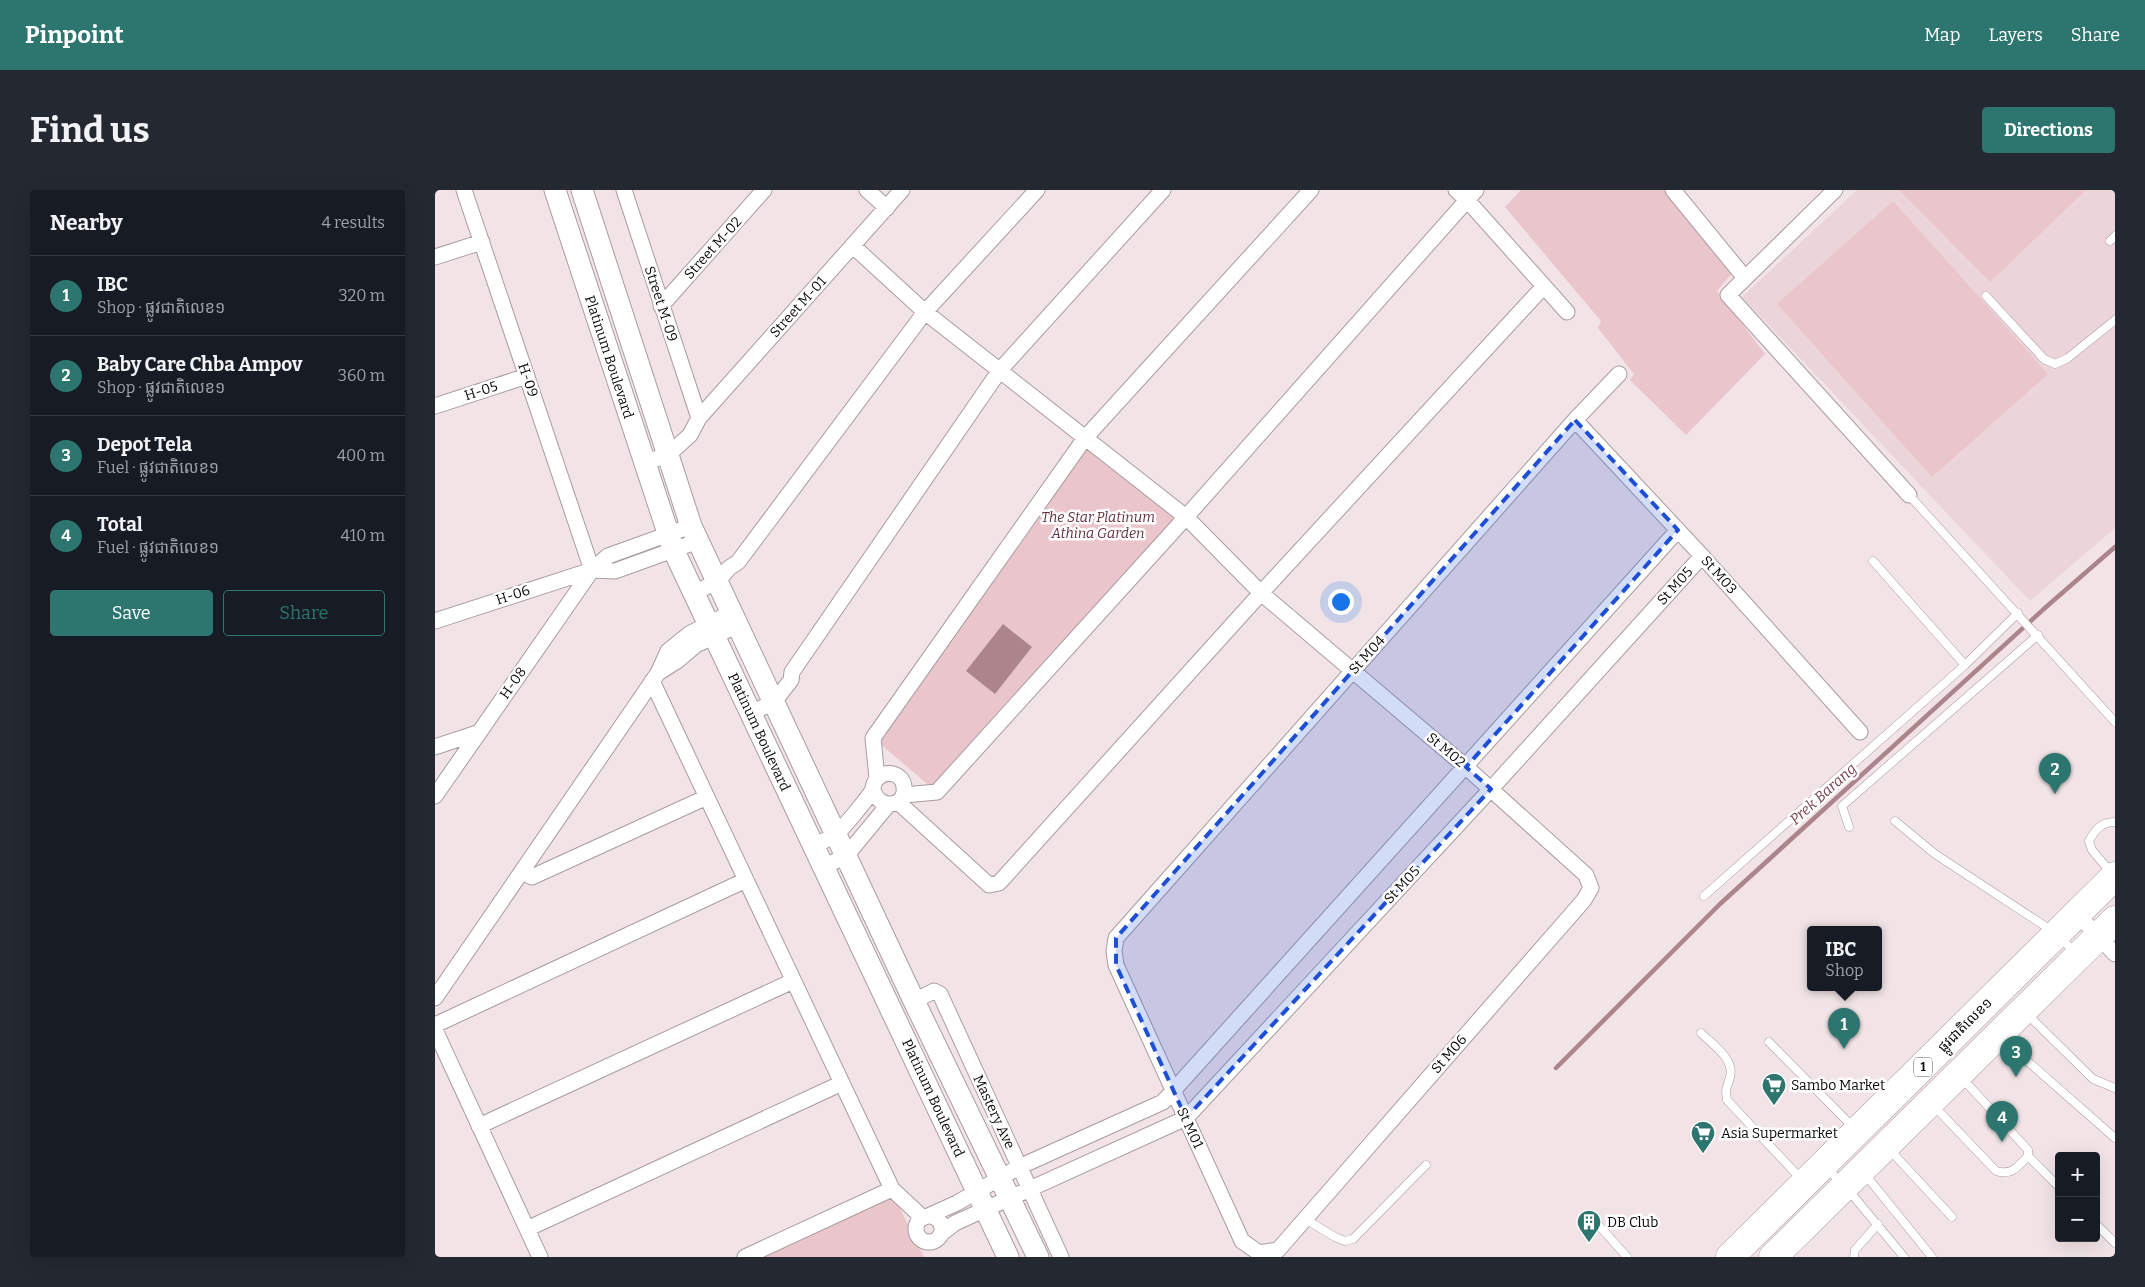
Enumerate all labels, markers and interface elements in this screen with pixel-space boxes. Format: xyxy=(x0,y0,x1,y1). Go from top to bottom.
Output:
text: Pinpoint xyxy=(25,21,124,49)
text: Map xyxy=(1924,24,1960,46)
text: Layers xyxy=(1988,24,2043,46)
text: Share xyxy=(2071,24,2120,46)
button: Directions xyxy=(1982,107,2115,153)
text: Find us xyxy=(30,109,150,151)
text: Nearby xyxy=(50,210,123,236)
text: 4 results xyxy=(322,213,385,232)
street label: Street M-02 xyxy=(681,213,745,283)
street label: Street M-09 xyxy=(641,264,681,344)
text: IBC xyxy=(97,273,128,296)
street label: Street M-01 xyxy=(766,273,830,341)
text: 1 xyxy=(63,286,69,305)
text: 320 m xyxy=(338,286,385,305)
street label: Platinum Boulevard xyxy=(581,293,637,421)
text: Shop · ផ្លូវជាតិលេខ១ xyxy=(97,298,225,317)
text: Baby Care Chba Ampov xyxy=(97,353,302,376)
street label: H-09 xyxy=(514,361,542,399)
text: 2 xyxy=(61,366,71,385)
text: 360 m xyxy=(338,366,385,385)
text: Shop · ផ្លូវជាតិលេខ១ xyxy=(97,378,225,397)
street label: H-05 xyxy=(462,378,500,404)
text: Depot Tela xyxy=(97,433,192,456)
text: 3 xyxy=(61,446,71,465)
text: 400 m xyxy=(337,446,385,465)
text: Fuel · ផ្លូវជាតិលេខ១ xyxy=(97,458,219,477)
park label: The Star Platinum Athina Garden xyxy=(1041,509,1155,542)
text: Total xyxy=(97,513,143,536)
text: 4 xyxy=(61,526,71,545)
text: 410 m xyxy=(340,526,385,545)
text: Fuel · ផ្លូវជាតិលេខ១ xyxy=(97,538,219,557)
street label: St M03 xyxy=(1697,552,1741,598)
street label: St M05 xyxy=(1654,564,1696,608)
street label: H-06 xyxy=(494,582,532,608)
your location xyxy=(1328,589,1354,615)
button: Save xyxy=(50,590,213,636)
button: Share xyxy=(223,590,385,636)
street label: St M04 xyxy=(1345,632,1389,678)
street label: H-08 xyxy=(496,664,530,702)
street label: Platinum Boulevard xyxy=(724,670,794,794)
street label: St M02 xyxy=(1423,729,1469,771)
pin: 2 xyxy=(2039,753,2071,794)
water label: Prek Barang xyxy=(1786,759,1860,829)
street label: St M05 xyxy=(1380,863,1424,907)
popup xyxy=(1807,926,1882,991)
text: IBC xyxy=(1825,938,1856,961)
text: Shop xyxy=(1825,961,1864,980)
street label: ផ្លូវជាតិលេខ១ xyxy=(1934,994,1998,1058)
pin: 1 xyxy=(1828,1008,1860,1049)
street label: St M06 xyxy=(1428,1031,1470,1077)
street label: Platinum Boulevard xyxy=(898,1036,968,1160)
pin: 3 xyxy=(2000,1036,2032,1077)
road number: 1 xyxy=(1914,1058,1932,1076)
street label: Mastery Ave xyxy=(969,1072,1019,1152)
supermarket icon: Sambo Market xyxy=(1761,1072,1787,1106)
place label: Sambo Market xyxy=(1791,1077,1885,1094)
pin: 4 xyxy=(1986,1101,2018,1142)
street label: St M01 xyxy=(1173,1105,1207,1151)
supermarket icon: Asia Supermarket xyxy=(1690,1120,1716,1154)
place label: Asia Supermarket xyxy=(1721,1125,1838,1142)
map controls xyxy=(2055,1152,2100,1242)
button: + xyxy=(2055,1152,2100,1197)
button: − xyxy=(2055,1197,2100,1242)
building icon: DB Club xyxy=(1576,1209,1602,1243)
place label: DB Club xyxy=(1607,1214,1658,1231)

